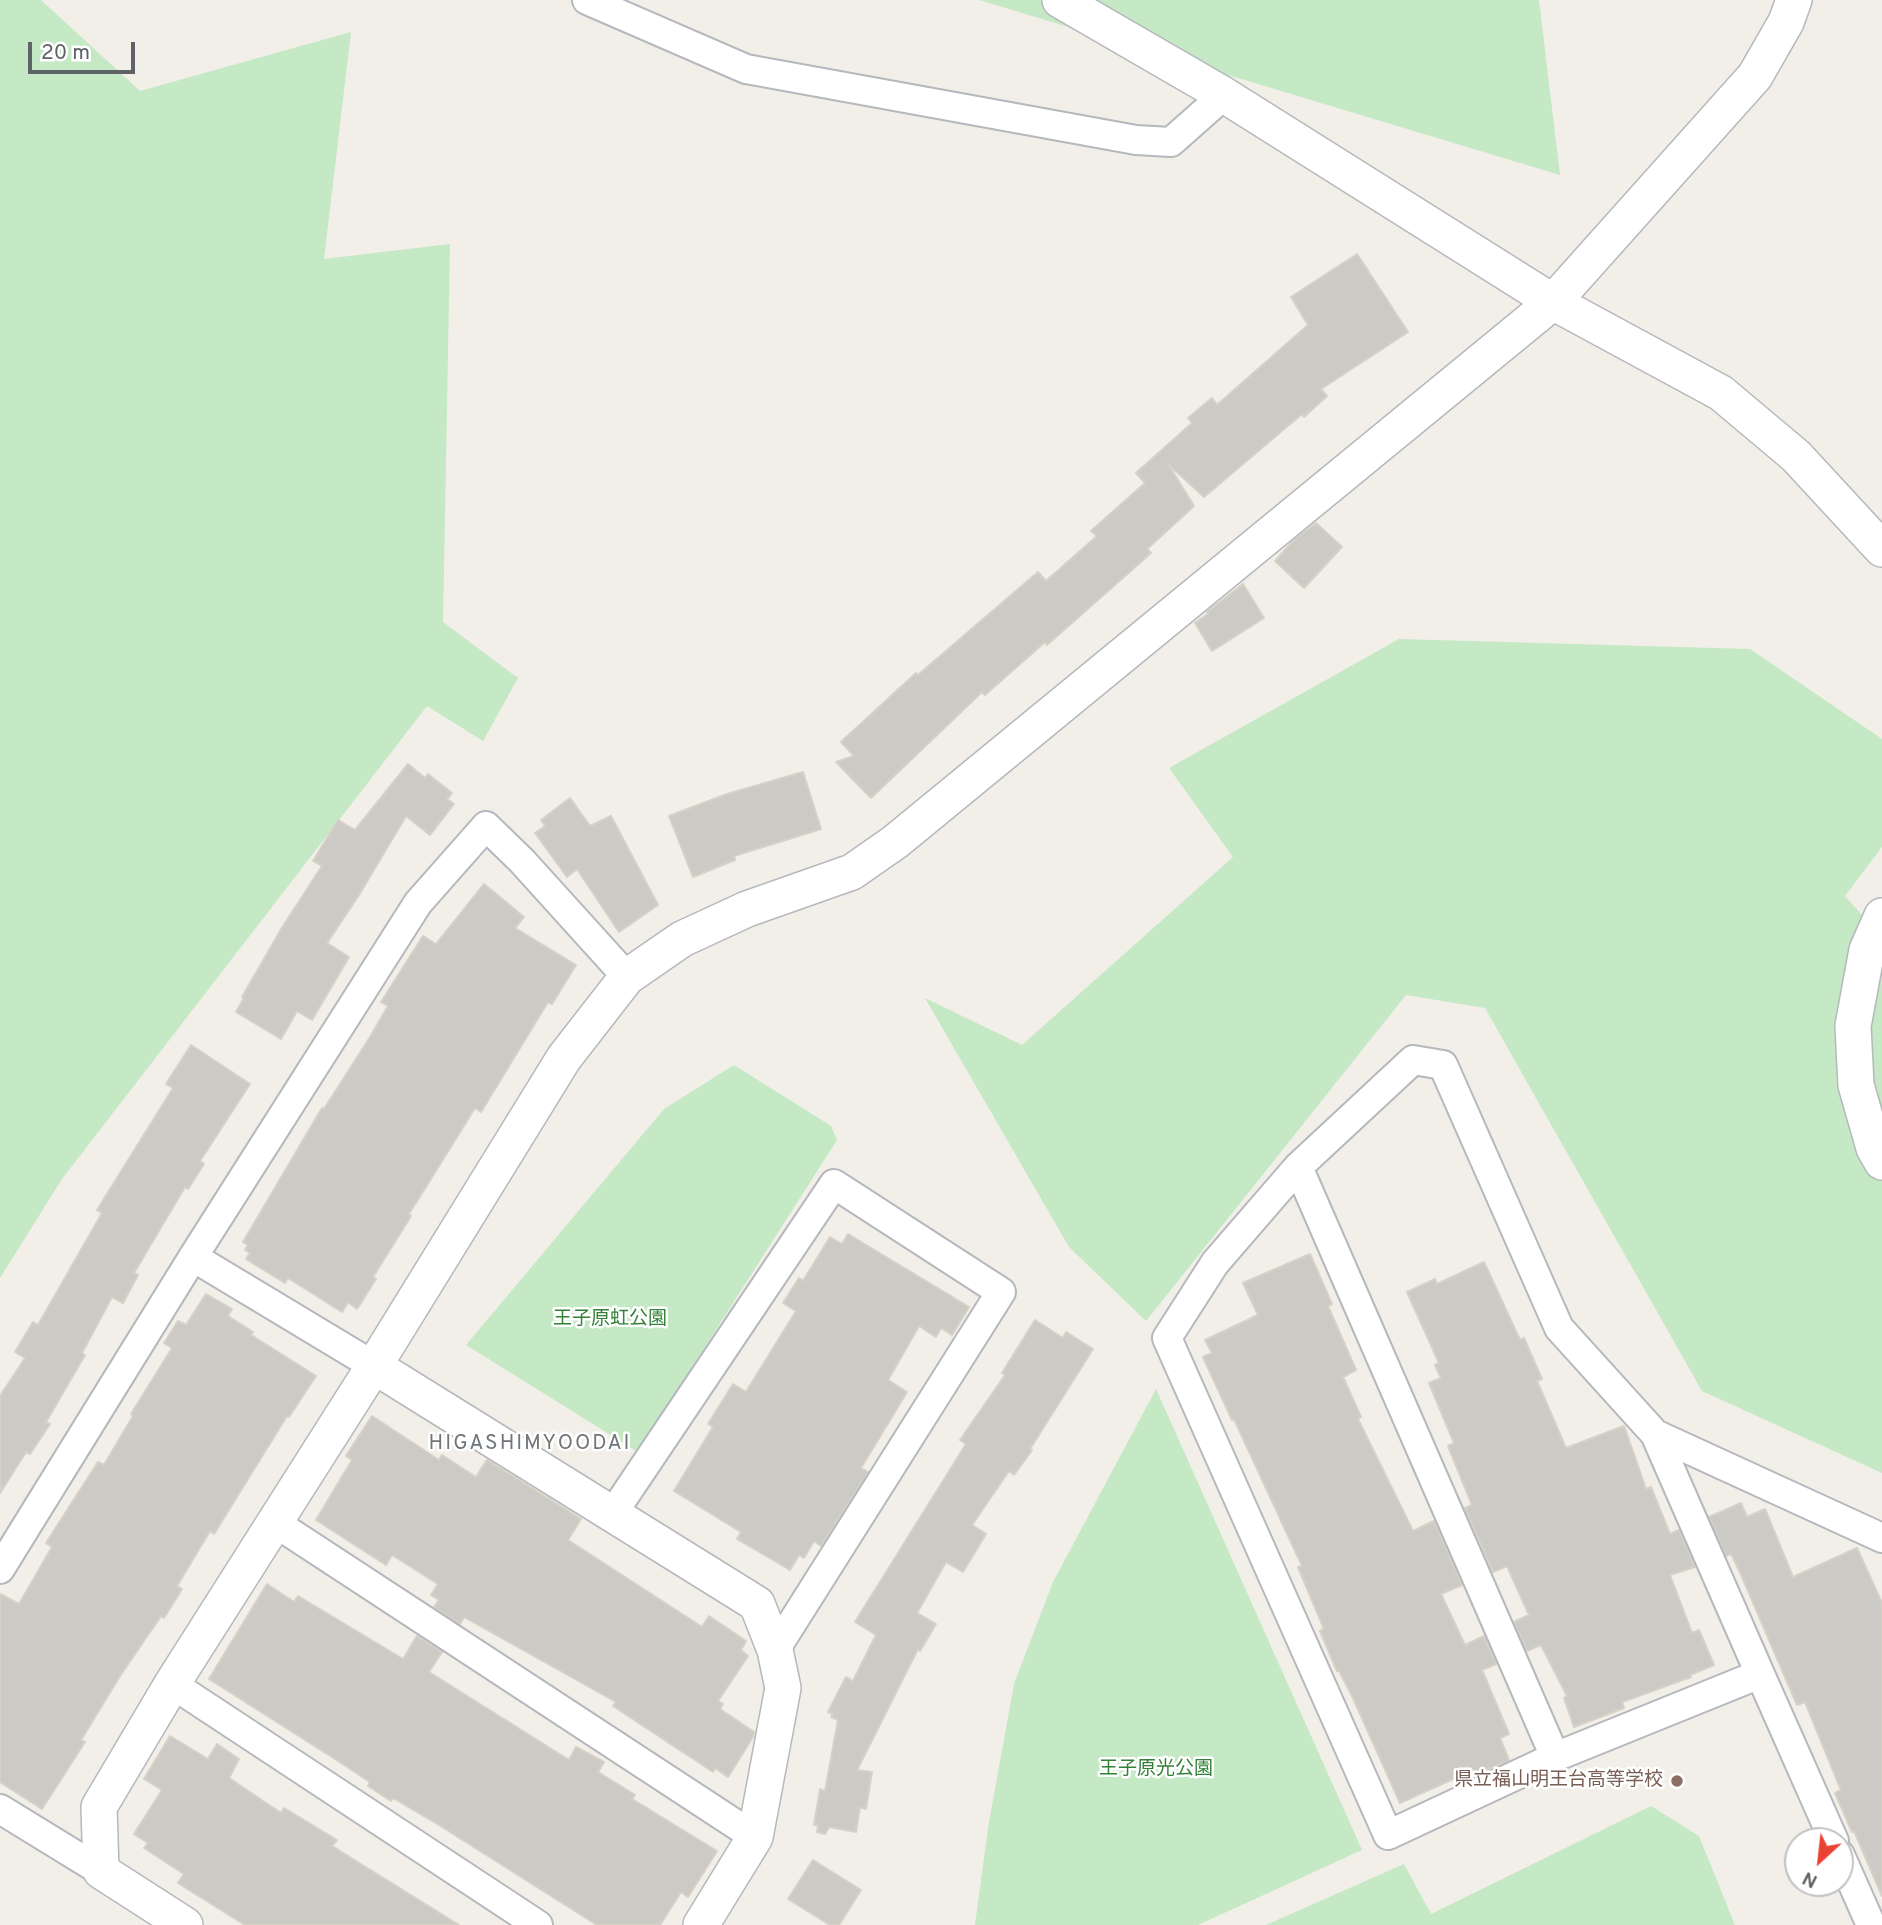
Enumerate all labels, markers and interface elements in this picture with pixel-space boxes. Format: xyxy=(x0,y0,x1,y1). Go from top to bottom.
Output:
scale bar xyxy=(32,28,138,72)
text: 20 m xyxy=(41,40,90,67)
park label: 王子原虹公園 xyxy=(553,1309,667,1331)
district label: HIGASHIMYOODAI xyxy=(430,1432,630,1458)
park label: 王子原光公園 xyxy=(1099,1759,1213,1781)
place label: 県立福山明王台高等学校 xyxy=(1454,1770,1663,1792)
marker: 県立福山明王台高等学校 xyxy=(1669,1773,1685,1789)
north arrow xyxy=(1784,1827,1854,1897)
text: N xyxy=(1799,1865,1822,1893)

